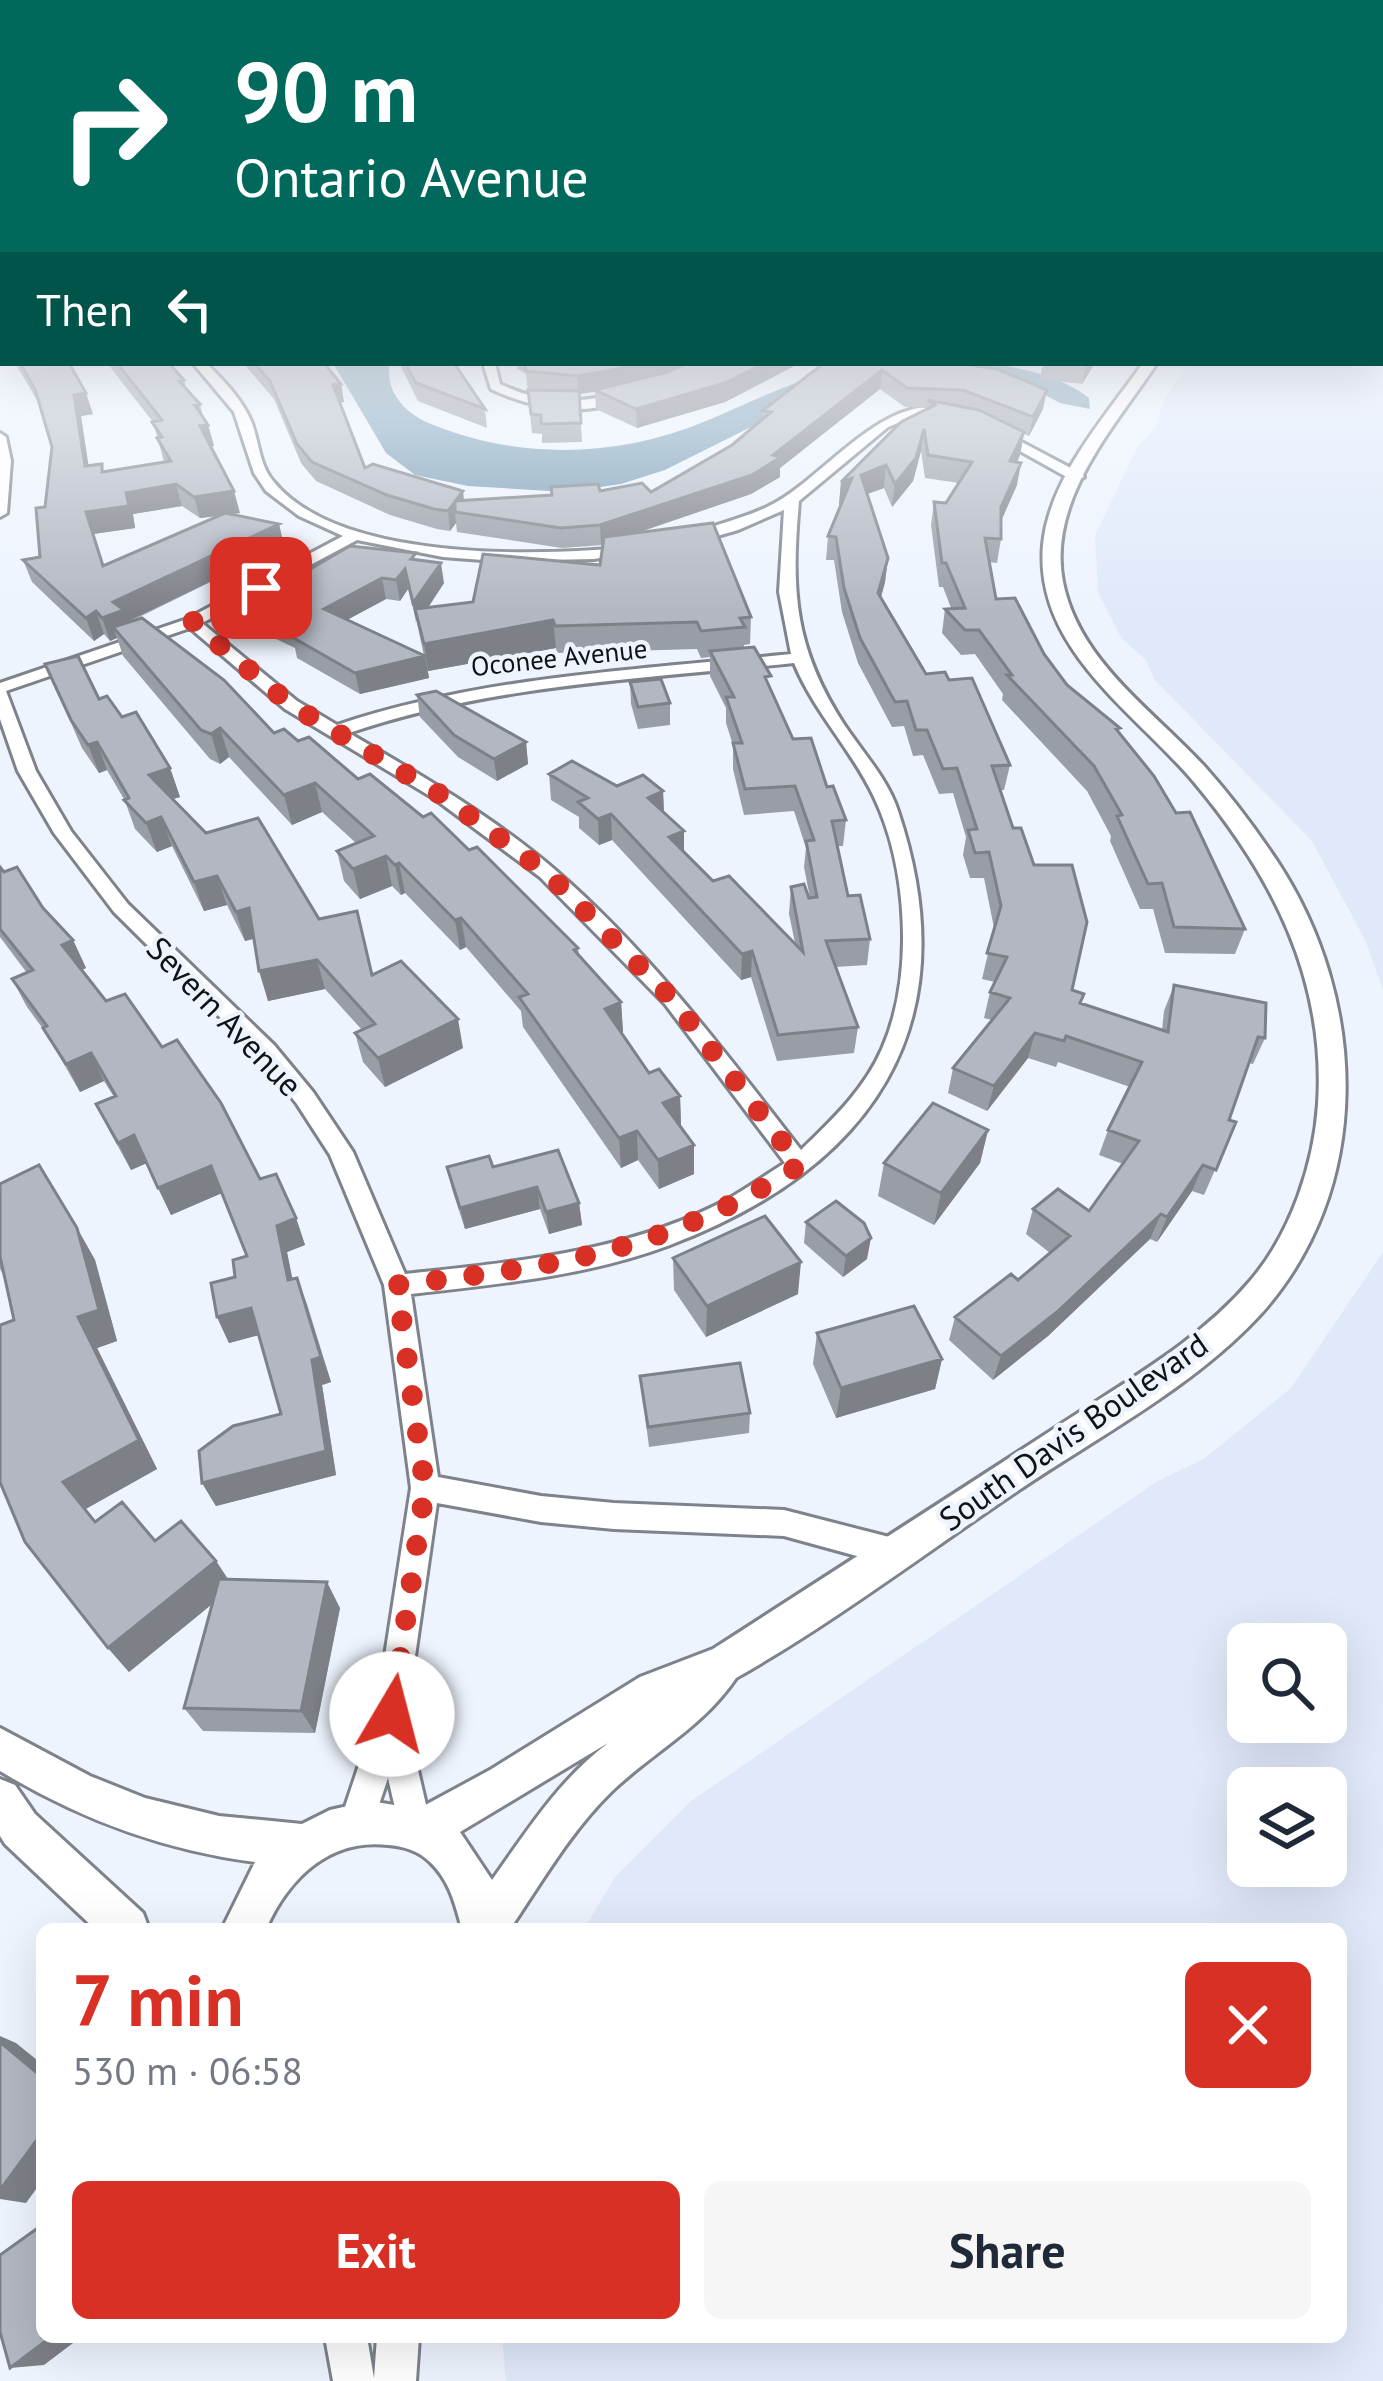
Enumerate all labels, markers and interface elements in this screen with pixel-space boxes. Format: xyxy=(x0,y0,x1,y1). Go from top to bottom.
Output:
text: 90 m xyxy=(234,36,418,145)
icon: right xyxy=(36,48,192,204)
text: Ontario Avenue xyxy=(234,142,589,212)
icon: left xyxy=(157,276,223,342)
text: Then xyxy=(36,280,133,338)
pin xyxy=(210,537,312,639)
icon: arrive xyxy=(228,555,294,621)
street label: Oconee Avenue xyxy=(469,631,649,683)
street label: Severn Avenue xyxy=(138,927,312,1105)
street label: South Davis Boulevard xyxy=(930,1322,1216,1540)
map controls xyxy=(1227,1623,1347,1887)
button: search xyxy=(1227,1623,1347,1743)
position arrow xyxy=(329,1651,455,1777)
button: layers xyxy=(1227,1767,1347,1887)
text: 7 min xyxy=(72,1953,244,2046)
button: close xyxy=(1185,1962,1311,2088)
text: 530 m · 06:58 xyxy=(72,2045,303,2096)
button: Exit xyxy=(72,2181,680,2319)
button: Share xyxy=(704,2181,1311,2319)

